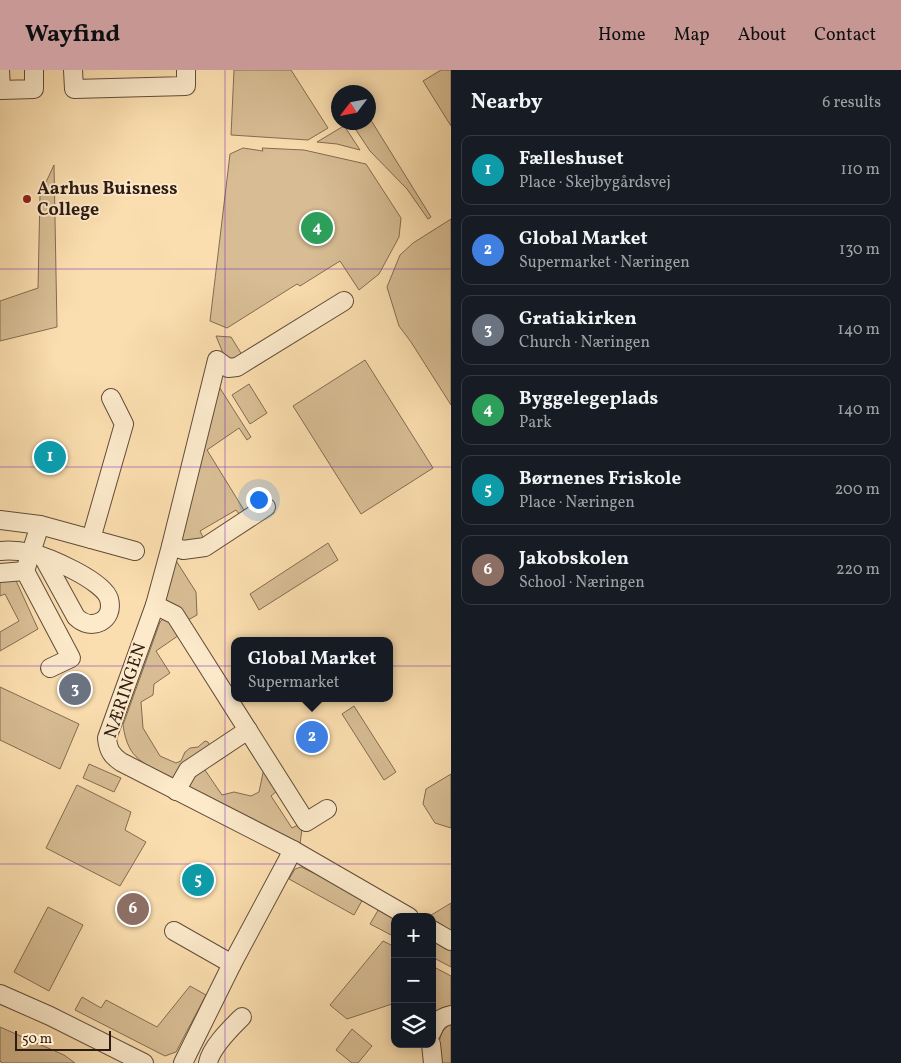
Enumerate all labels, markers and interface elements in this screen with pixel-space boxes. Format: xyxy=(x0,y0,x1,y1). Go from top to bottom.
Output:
text: Wayfind xyxy=(25,18,120,52)
text: Home xyxy=(598,23,646,48)
text: Map xyxy=(674,23,710,48)
text: About xyxy=(738,23,786,48)
text: Contact xyxy=(814,23,876,48)
north arrow xyxy=(331,85,376,130)
text: Nearby xyxy=(471,88,542,117)
text: 6 results xyxy=(822,92,881,114)
text: Fælleshuset xyxy=(519,146,624,172)
text: 1 xyxy=(485,159,491,181)
text: 110 m xyxy=(841,159,880,181)
text: Place · Skejbygårdsvej xyxy=(519,172,671,194)
place label: Aarhus Buisness College xyxy=(37,177,177,223)
marker: Aarhus Buisness College xyxy=(21,193,33,205)
pin: 4 xyxy=(301,209,333,247)
text: Global Market xyxy=(519,226,648,252)
text: 2 xyxy=(484,239,492,261)
text: 130 m xyxy=(839,239,880,261)
text: Supermarket · Næringen xyxy=(519,252,690,274)
text: Gratiakirken xyxy=(519,306,637,332)
text: 3 xyxy=(484,319,492,341)
text: 140 m xyxy=(838,319,880,341)
text: Church · Næringen xyxy=(519,332,650,354)
text: Byggelegeplads xyxy=(519,386,658,412)
text: 4 xyxy=(483,399,493,421)
text: 140 m xyxy=(838,399,880,421)
text: Park xyxy=(519,412,552,434)
pin: 1 xyxy=(34,438,66,476)
text: Børnenes Friskole xyxy=(519,466,681,492)
text: 5 xyxy=(484,479,492,501)
text: 200 m xyxy=(835,479,880,501)
your location xyxy=(246,487,272,513)
text: Place · Næringen xyxy=(519,492,635,514)
text: Jakobskolen xyxy=(519,546,629,572)
text: 6 xyxy=(484,559,492,581)
text: 220 m xyxy=(836,559,880,581)
text: School · Næringen xyxy=(519,572,645,594)
popup xyxy=(231,637,393,702)
street label: NÆRINGEN xyxy=(99,640,153,742)
text: Global Market xyxy=(248,646,376,672)
pin: 3 xyxy=(59,670,91,708)
text: Supermarket xyxy=(248,672,339,694)
pin: 2 xyxy=(296,718,328,756)
pin: 5 xyxy=(182,861,214,899)
pin: 6 xyxy=(117,890,149,928)
map controls xyxy=(391,913,436,1048)
button: + xyxy=(391,913,436,958)
button: − xyxy=(391,958,436,1003)
button: layers xyxy=(391,1003,436,1048)
scale bar xyxy=(15,1028,111,1051)
text: 50 m xyxy=(22,1030,52,1049)

